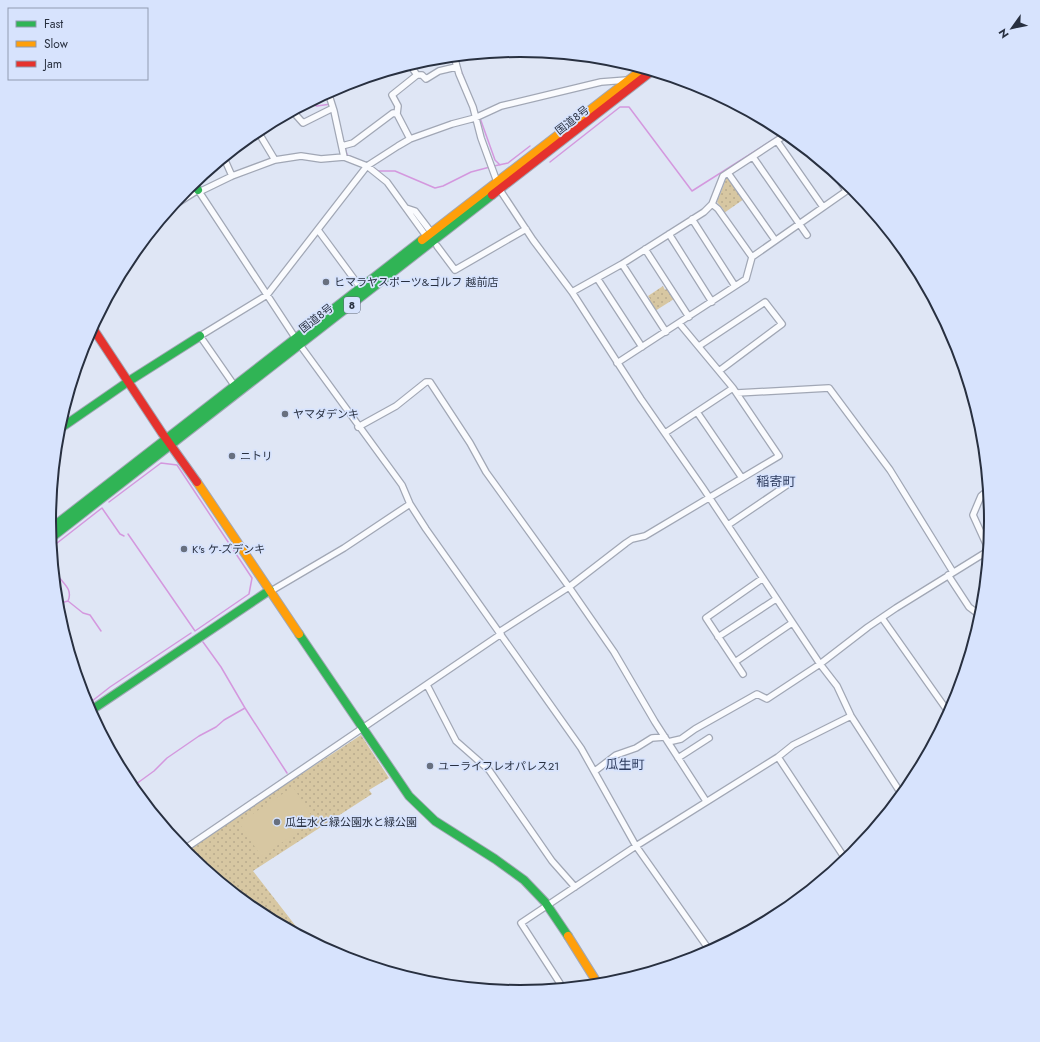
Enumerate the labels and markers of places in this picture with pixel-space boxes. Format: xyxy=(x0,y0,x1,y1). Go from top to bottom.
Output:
place label: ヒマラヤスポーツ&ゴルフ 越前店 xyxy=(334,274,499,290)
marker: ヒマラヤスポーツ&ゴルフ 越前店 xyxy=(321,277,331,287)
place label: ヤマダデンキ xyxy=(293,406,359,422)
marker: ヤマダデンキ xyxy=(280,409,290,419)
place label: ニトリ xyxy=(240,448,273,464)
marker: ニトリ xyxy=(227,451,237,461)
place label: K's ケ-ズデンキ xyxy=(192,541,265,557)
marker: K's ケ-ズデンキ xyxy=(179,544,189,554)
place label: ユーライフレオパレス21 xyxy=(438,758,559,774)
marker: ユーライフレオパレス21 xyxy=(425,761,435,771)
place label: 瓜生水と緑公園水と緑公園 xyxy=(285,814,417,830)
marker: 瓜生水と緑公園水と緑公園 xyxy=(272,817,282,827)

